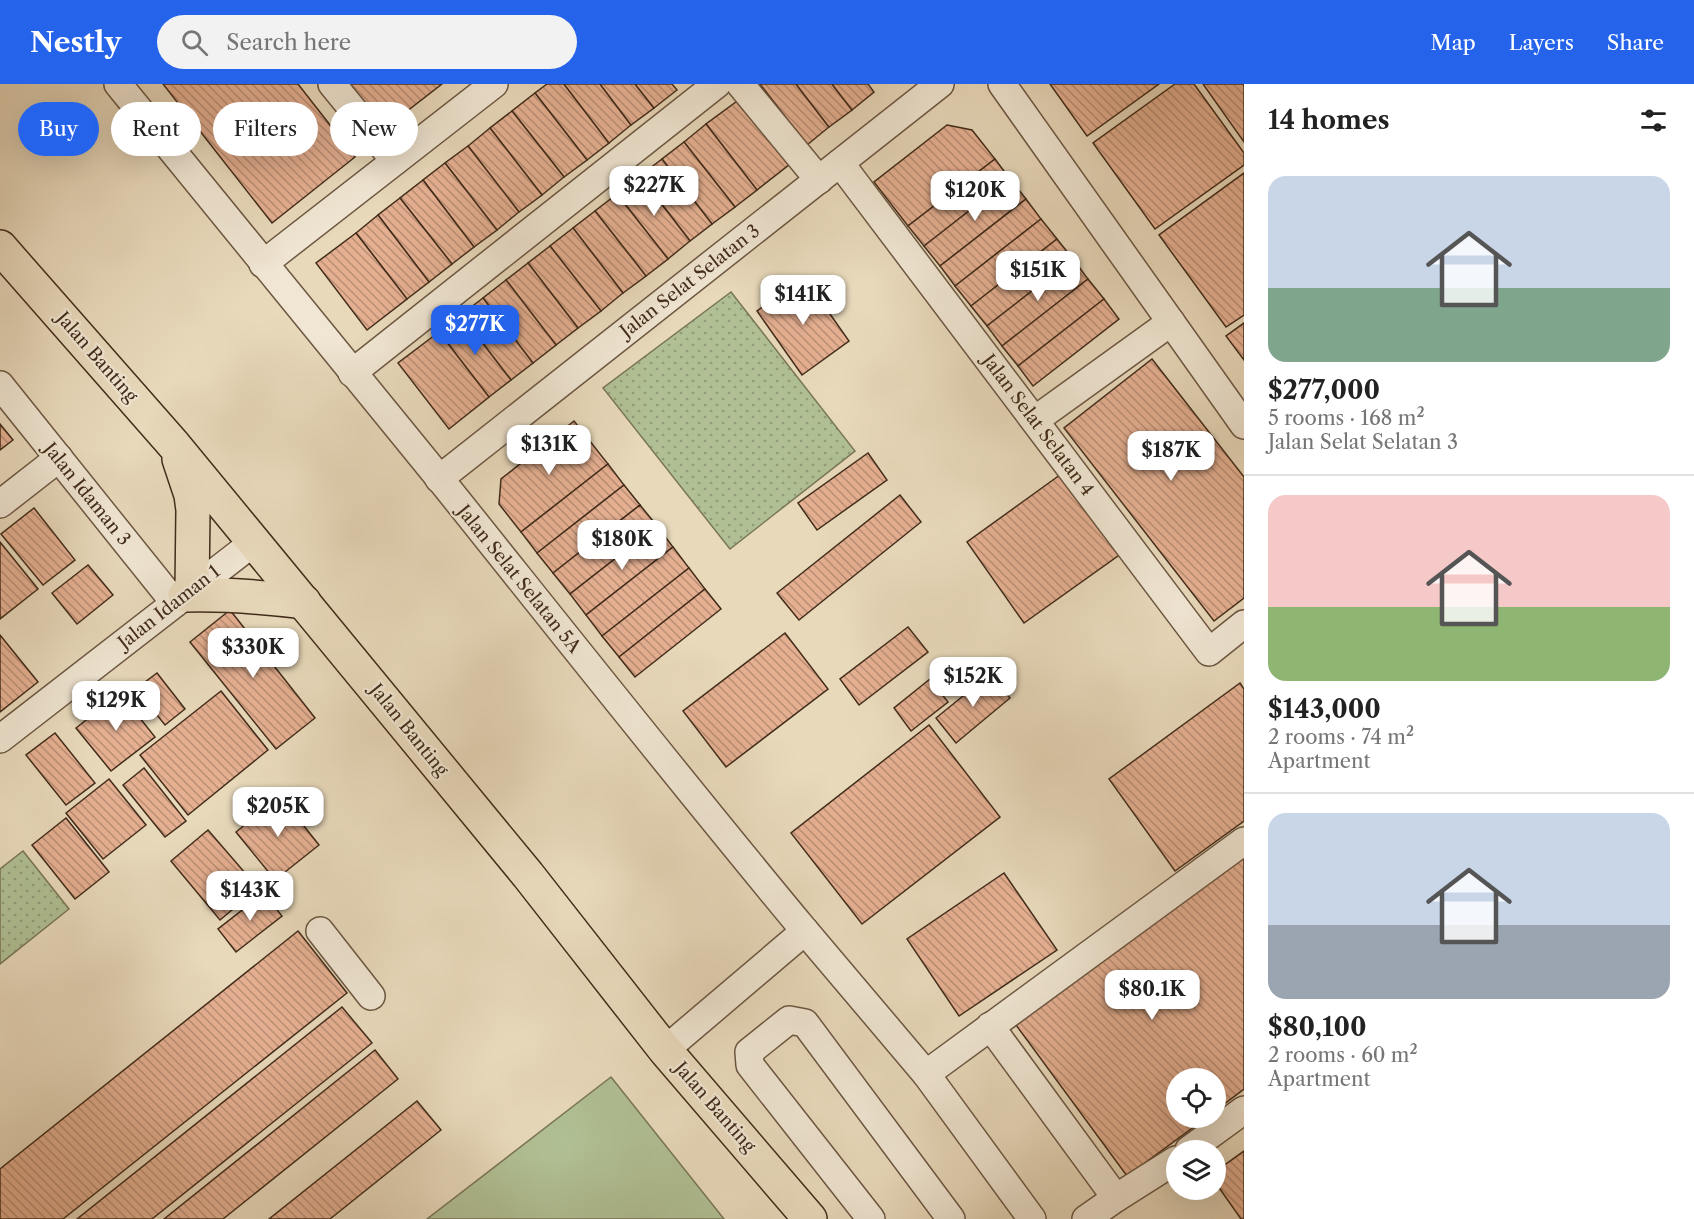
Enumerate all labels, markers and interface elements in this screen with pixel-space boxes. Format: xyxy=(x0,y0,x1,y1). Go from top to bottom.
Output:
search box xyxy=(157,15,577,69)
text: Nestly xyxy=(30,25,121,59)
icon: search xyxy=(178,26,211,59)
text: Search here xyxy=(226,29,351,56)
text: Map xyxy=(1431,30,1476,55)
text: Layers xyxy=(1509,30,1574,55)
text: Share xyxy=(1607,30,1664,55)
chip: Buy xyxy=(18,102,99,156)
chip: Rent xyxy=(111,102,201,156)
chip: Filters xyxy=(213,102,318,156)
chip: New xyxy=(330,102,418,156)
text: 14 homes xyxy=(1268,104,1390,136)
icon: filters xyxy=(1637,104,1670,137)
pin: $227K xyxy=(612,166,696,217)
pin: $120K xyxy=(933,171,1017,222)
text: $227K xyxy=(623,173,685,197)
text: $120K xyxy=(945,178,1005,202)
icon: home xyxy=(1415,215,1523,323)
street label: Jalan Selat Selatan 3 xyxy=(614,220,764,344)
pin: $151K xyxy=(996,251,1080,302)
text: $151K xyxy=(1010,258,1066,282)
pin: $141K xyxy=(761,275,845,326)
text: $141K xyxy=(775,282,832,306)
street label: Jalan Banting xyxy=(50,305,143,407)
pin: $277K xyxy=(433,305,517,356)
text: $277K xyxy=(445,312,505,336)
street label: Jalan Selat Selatan 4 xyxy=(976,348,1098,500)
text: $277,000 xyxy=(1268,374,1380,406)
text: 5 rooms · 168 m² xyxy=(1268,406,1425,430)
pin: $131K xyxy=(507,425,591,476)
text: Jalan Selat Selatan 3 xyxy=(1268,430,1458,454)
pin: $187K xyxy=(1129,431,1213,482)
text: $131K xyxy=(521,432,577,456)
street label: Jalan Idaman 3 xyxy=(37,436,135,550)
text: $187K xyxy=(1142,438,1200,462)
street label: Jalan Selat Selatan 5A xyxy=(451,498,586,658)
pin: $180K xyxy=(580,520,664,571)
text: $180K xyxy=(591,527,653,551)
icon: home xyxy=(1415,534,1523,642)
street label: Jalan Idaman 1 xyxy=(111,560,225,655)
pin: $330K xyxy=(211,628,295,679)
text: $330K xyxy=(222,635,284,659)
pin: $152K xyxy=(931,657,1015,708)
text: $152K xyxy=(944,664,1003,688)
street label: Jalan Banting xyxy=(363,677,453,781)
pin: $129K xyxy=(74,681,158,732)
text: $129K xyxy=(86,688,146,712)
text: $143,000 xyxy=(1268,693,1381,725)
text: 2 rooms · 74 m² xyxy=(1268,725,1414,749)
text: Apartment xyxy=(1268,749,1371,773)
pin: $205K xyxy=(236,787,320,838)
text: $205K xyxy=(247,794,309,818)
icon: home xyxy=(1415,852,1523,960)
pin: $143K xyxy=(208,871,292,922)
text: $143K xyxy=(220,878,280,902)
pin: $80.1K xyxy=(1103,970,1201,1021)
text: $80.1K xyxy=(1119,977,1185,1001)
text: $80,100 xyxy=(1268,1011,1367,1043)
text: 2 rooms · 60 m² xyxy=(1268,1043,1418,1067)
street label: Jalan Banting xyxy=(668,1055,761,1157)
text: Apartment xyxy=(1268,1067,1371,1091)
map controls xyxy=(1166,1068,1226,1200)
button: locate xyxy=(1166,1068,1226,1128)
button: layers xyxy=(1166,1140,1226,1200)

